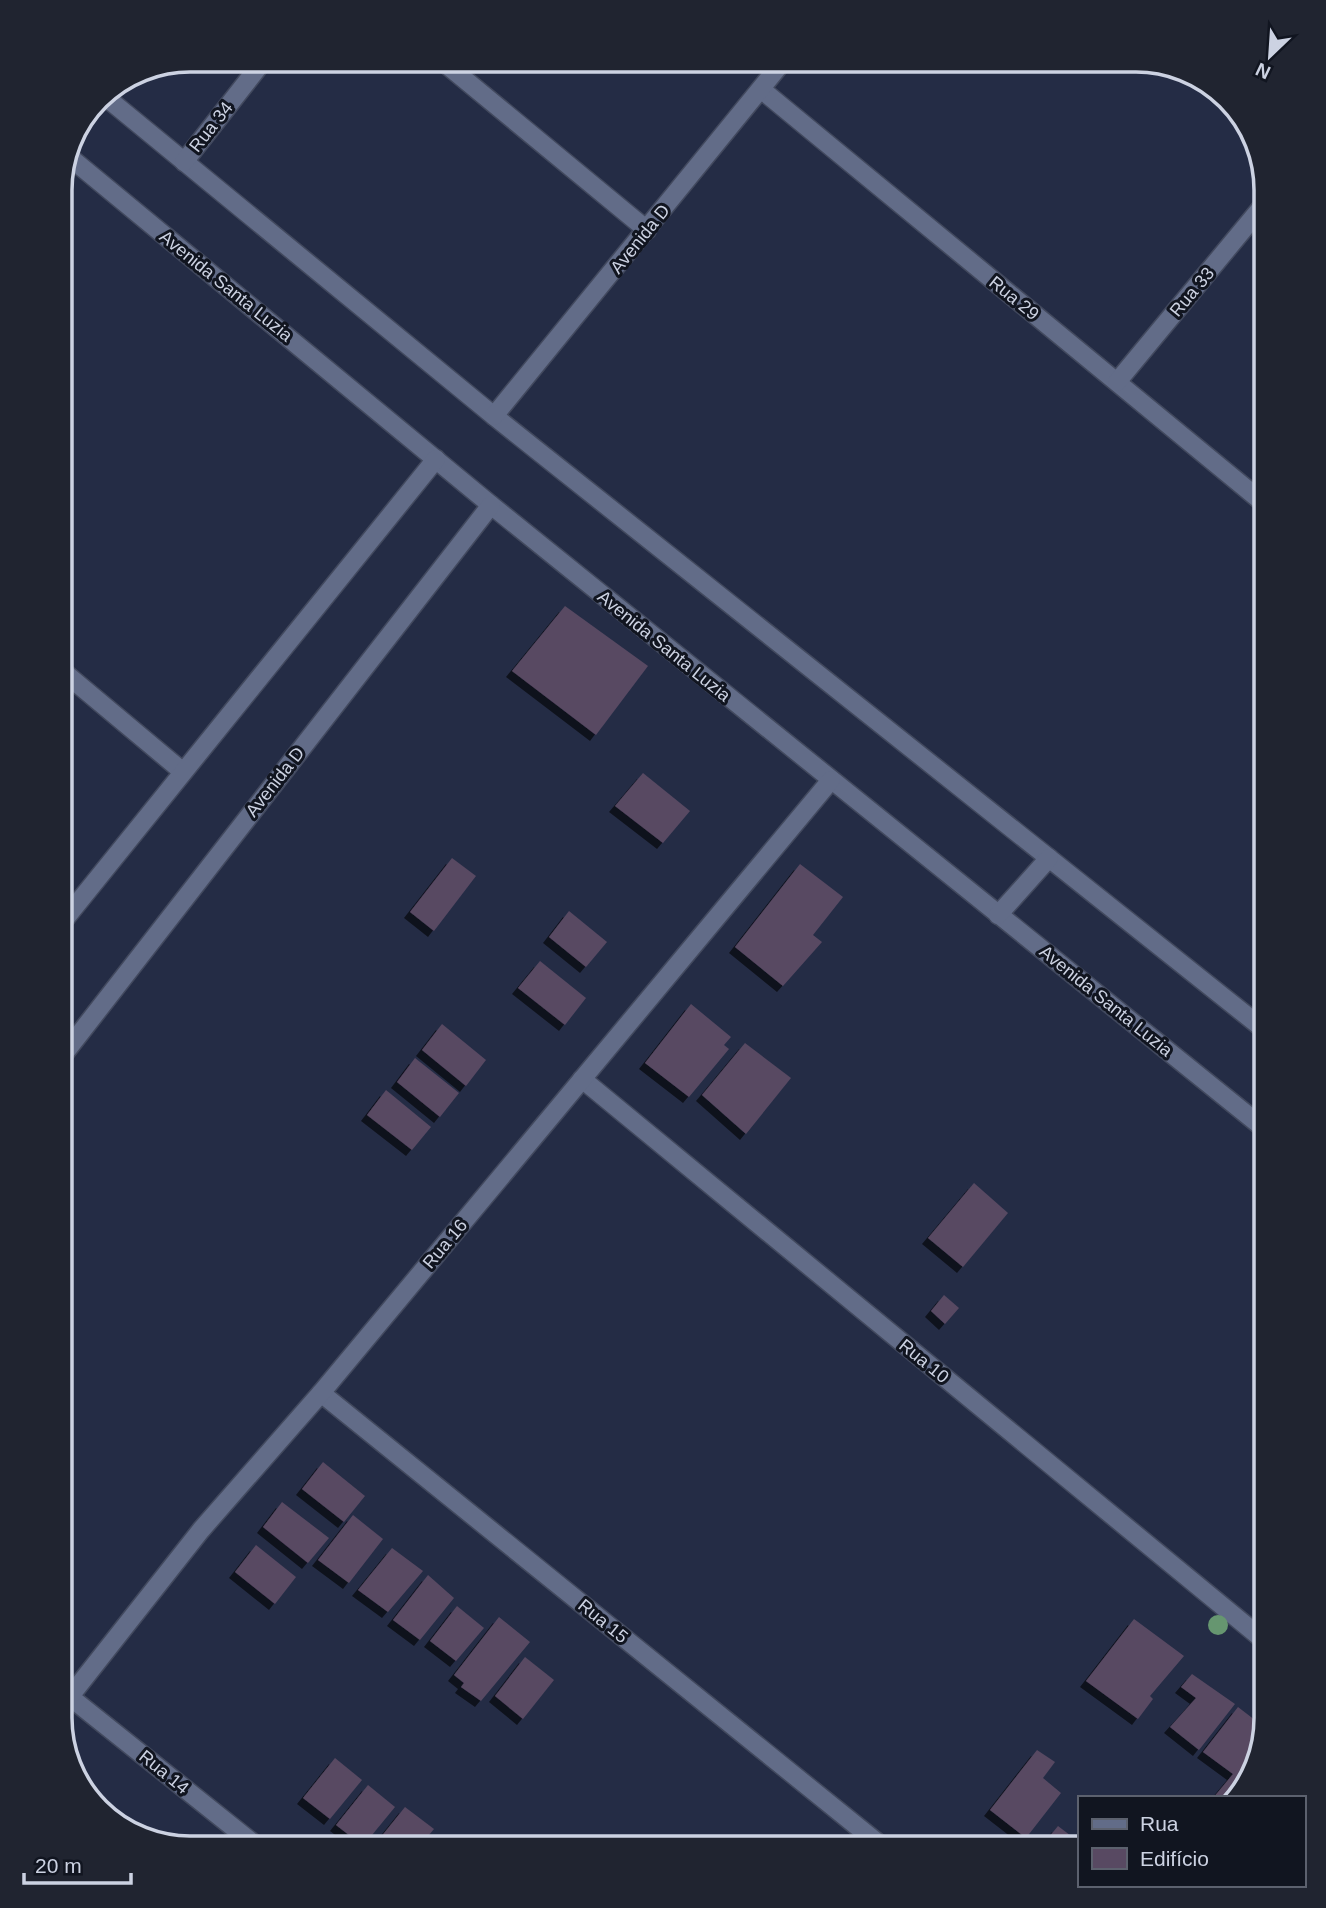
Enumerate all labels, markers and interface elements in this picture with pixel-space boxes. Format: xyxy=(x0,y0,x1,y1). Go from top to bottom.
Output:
north arrow xyxy=(1235,21,1305,91)
text: N xyxy=(1252,59,1274,83)
street label: Rua 34 xyxy=(185,98,237,156)
street label: Avenida D xyxy=(606,201,674,277)
street label: Avenida Santa Luzia xyxy=(156,226,297,346)
street label: Rua 33 xyxy=(1166,263,1218,321)
street label: Rua 29 xyxy=(985,272,1043,324)
street label: Avenida Santa Luzia xyxy=(594,586,735,706)
street label: Avenida D xyxy=(242,743,308,821)
street label: Avenida Santa Luzia xyxy=(1036,941,1177,1061)
street label: Rua 16 xyxy=(419,1215,471,1273)
street label: Rua 10 xyxy=(895,1335,953,1387)
street label: Rua 15 xyxy=(574,1595,632,1647)
street label: Rua 14 xyxy=(135,1746,193,1798)
legend xyxy=(1078,1796,1305,1887)
text: Rua xyxy=(1140,1812,1179,1835)
scale bar xyxy=(24,1842,131,1886)
text: Edifício xyxy=(1140,1847,1209,1870)
text: 20 m xyxy=(35,1854,82,1877)

